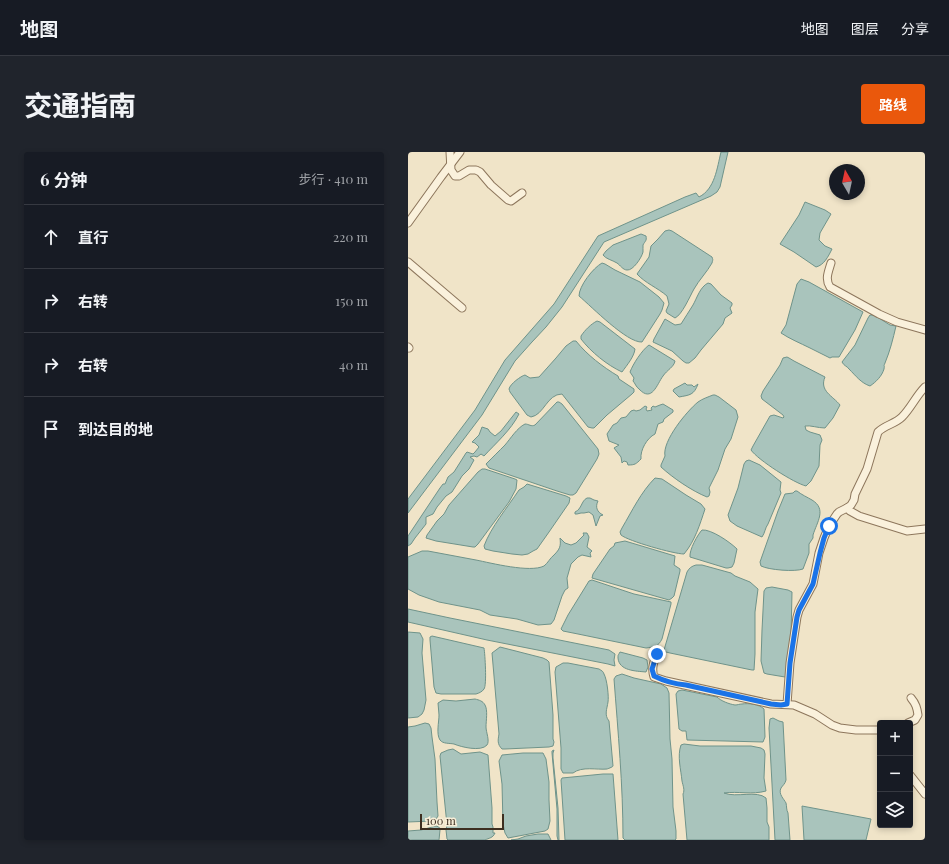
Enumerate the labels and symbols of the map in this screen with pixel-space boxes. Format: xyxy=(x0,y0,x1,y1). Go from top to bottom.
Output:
north arrow xyxy=(829,164,865,200)
route start xyxy=(820,517,838,535)
route end xyxy=(648,645,666,663)
scale bar xyxy=(420,812,504,831)

